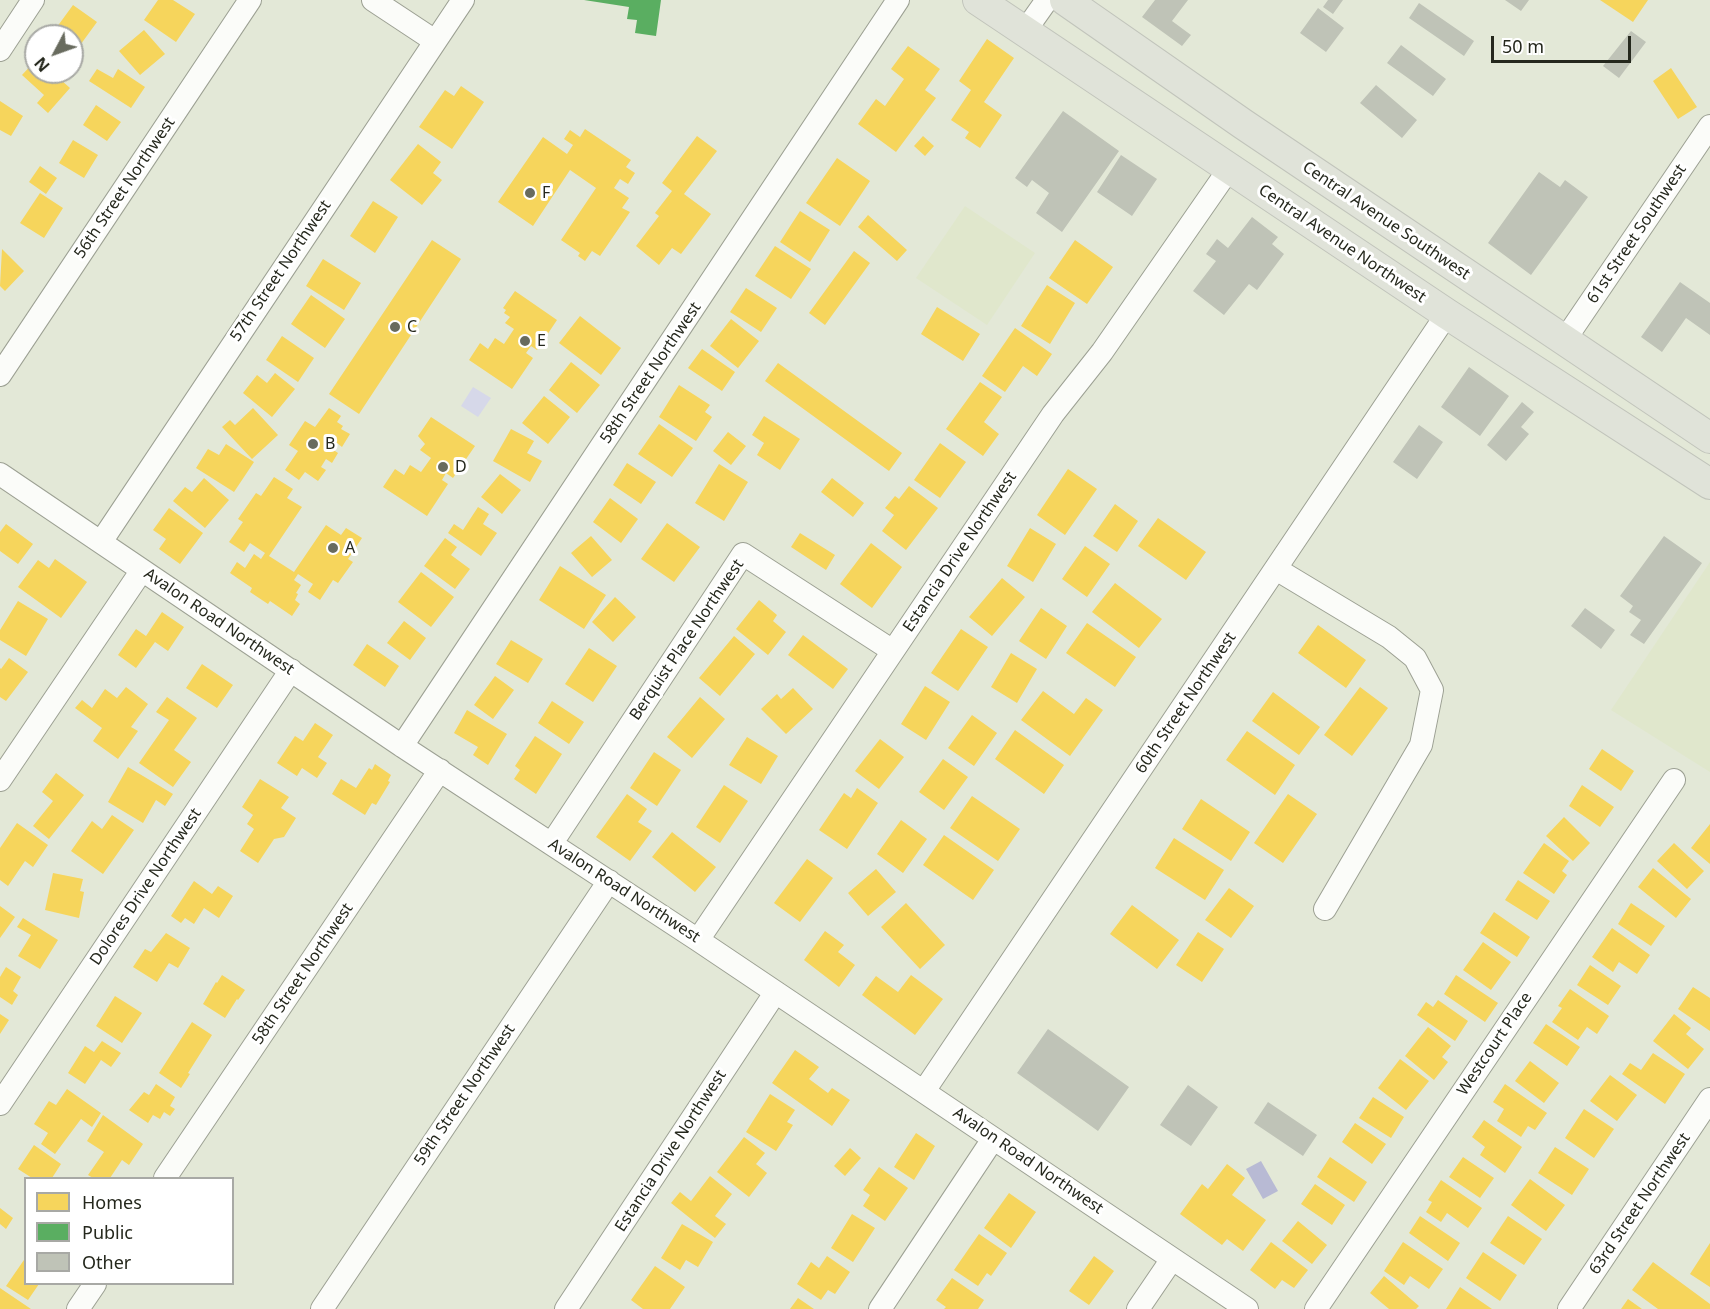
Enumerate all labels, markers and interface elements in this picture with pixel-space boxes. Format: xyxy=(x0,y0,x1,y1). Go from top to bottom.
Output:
north arrow xyxy=(24,24,84,84)
scale bar xyxy=(1494,24,1634,62)
text: 50 m xyxy=(1502,34,1544,58)
text: N xyxy=(29,52,55,77)
street label: 56th Street Northwest xyxy=(71,114,179,262)
street label: Central Avenue Southwest xyxy=(1299,158,1473,284)
street label: 61st Street Southwest xyxy=(1583,161,1691,307)
street label: Central Avenue Northwest xyxy=(1255,181,1429,307)
place label: F xyxy=(542,183,550,203)
marker: F xyxy=(523,186,537,200)
street label: 57th Street Northwest xyxy=(227,197,335,345)
street label: 58th Street Northwest xyxy=(597,299,705,447)
place label: C xyxy=(407,317,417,337)
marker: C xyxy=(388,320,402,334)
place label: E xyxy=(537,331,546,351)
marker: E xyxy=(518,334,532,348)
place label: B xyxy=(325,434,335,454)
marker: B xyxy=(306,437,320,451)
place label: D xyxy=(455,457,467,477)
marker: D xyxy=(436,460,450,474)
street label: Estancia Drive Northwest xyxy=(899,468,1021,636)
place label: A xyxy=(345,538,355,558)
marker: A xyxy=(326,541,340,555)
street label: Berquist Place Northwest xyxy=(626,556,748,724)
street label: Avalon Road Northwest xyxy=(140,565,298,679)
street label: 60th Street Northwest xyxy=(1132,629,1240,777)
street label: Dolores Drive Northwest xyxy=(86,805,206,969)
street label: Avalon Road Northwest xyxy=(545,835,703,947)
street label: 58th Street Northwest xyxy=(249,900,357,1048)
street label: Westcourt Place xyxy=(1453,989,1537,1099)
street label: 59th Street Northwest xyxy=(411,1021,519,1169)
street label: Estancia Drive Northwest xyxy=(611,1067,731,1235)
street label: Avalon Road Northwest xyxy=(949,1104,1107,1218)
street label: 63rd Street Northwest xyxy=(1585,1130,1695,1278)
legend xyxy=(24,1177,234,1285)
text: Homes xyxy=(82,1190,142,1214)
text: Public xyxy=(82,1220,133,1244)
text: Other xyxy=(82,1250,131,1274)

